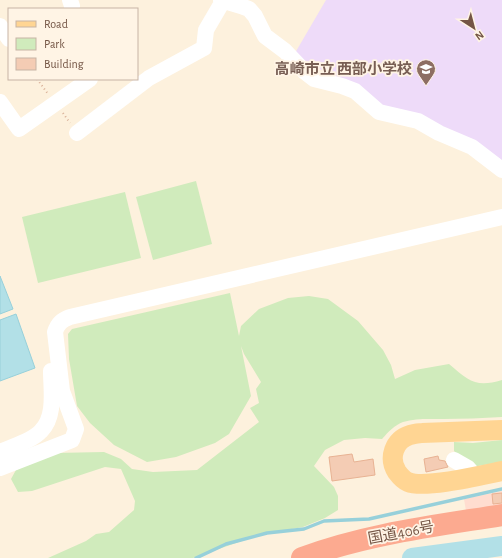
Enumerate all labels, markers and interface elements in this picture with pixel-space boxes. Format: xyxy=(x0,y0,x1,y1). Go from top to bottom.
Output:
legend xyxy=(8,8,138,80)
north arrow xyxy=(454,8,494,48)
text: Road xyxy=(44,18,68,30)
text: N xyxy=(473,29,486,42)
text: Park xyxy=(44,38,65,50)
text: Building xyxy=(44,58,84,70)
school or university icon: 高崎市立 西部小学校 xyxy=(415,58,437,86)
place label: 高崎市立 西部小学校 xyxy=(275,61,412,77)
street label: 国道406号 xyxy=(366,518,435,547)

